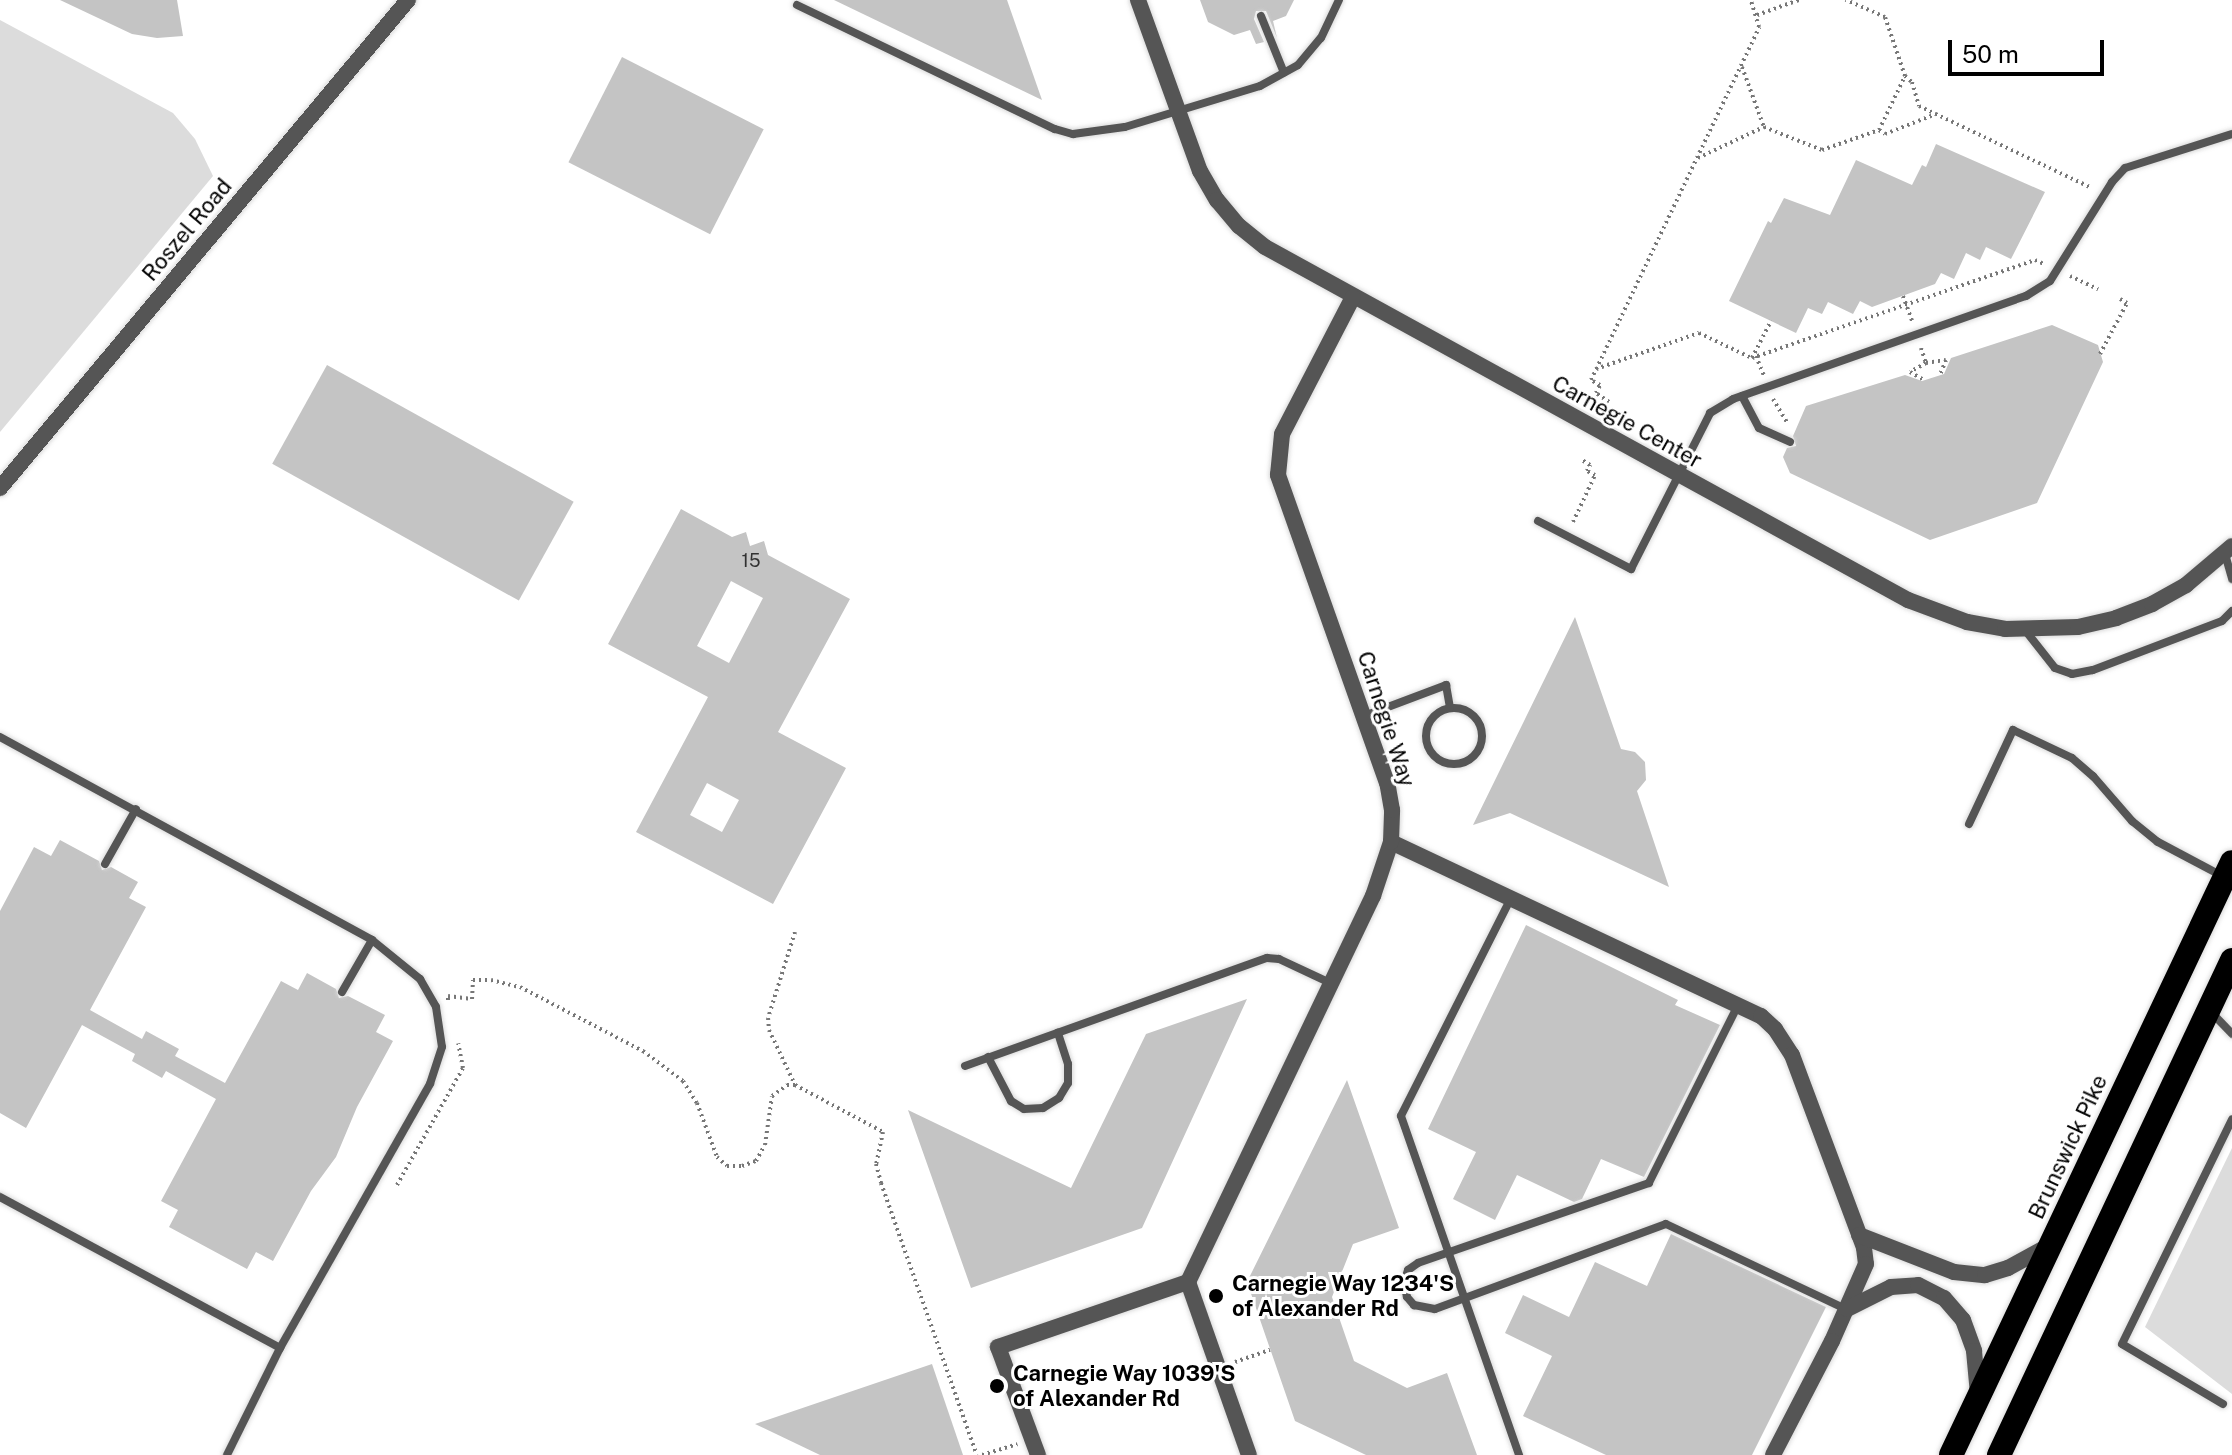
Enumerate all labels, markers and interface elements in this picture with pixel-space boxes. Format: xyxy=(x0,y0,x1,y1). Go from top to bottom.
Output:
scale bar xyxy=(1952,24,2108,74)
text: 50 m xyxy=(1962,40,2019,68)
street label: Roszel Road xyxy=(137,174,237,286)
street label: Carnegie Center xyxy=(1548,370,1706,474)
house number: 15 xyxy=(742,550,760,572)
street label: Carnegie Way xyxy=(1352,648,1420,790)
street label: Brunswick Pike xyxy=(2023,1071,2113,1223)
place label: Carnegie Way 1234'S of Alexander Rd xyxy=(1232,1270,1455,1322)
marker: Carnegie Way 1234'S of Alexander Rd xyxy=(1207,1287,1225,1305)
place label: Carnegie Way 1039'S of Alexander Rd xyxy=(1013,1360,1236,1412)
marker: Carnegie Way 1039'S of Alexander Rd xyxy=(988,1377,1006,1395)

